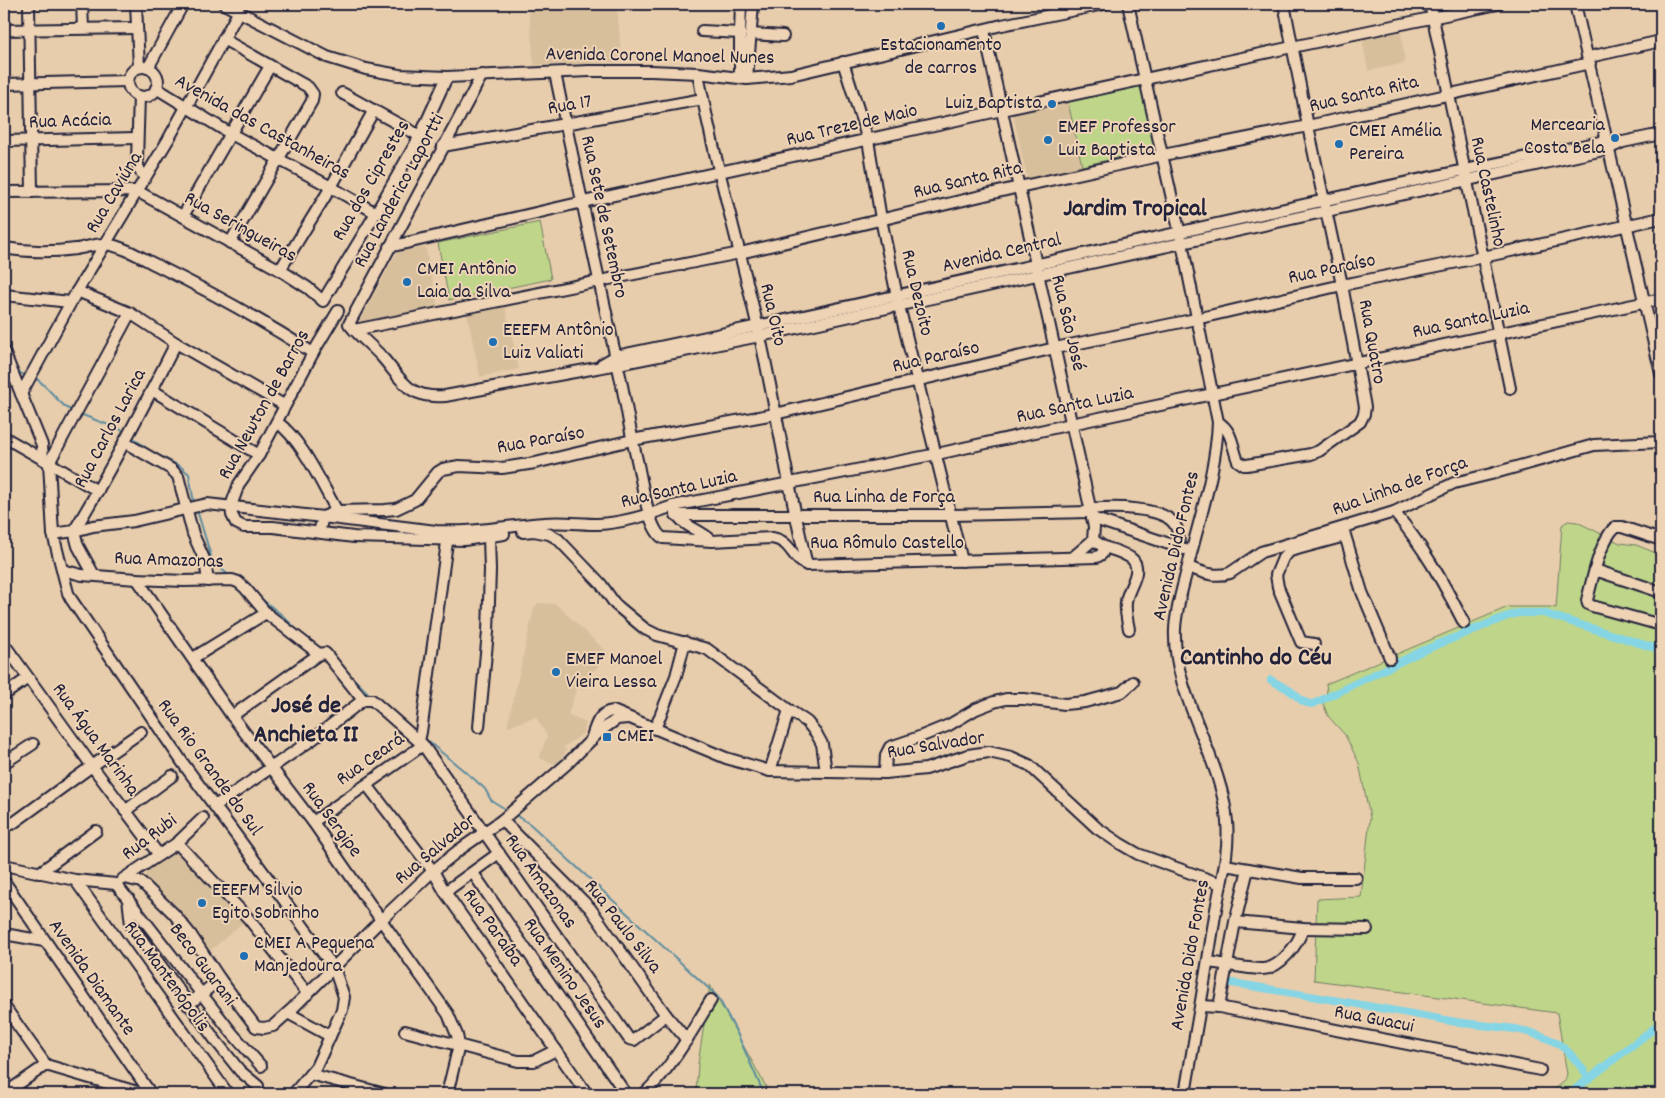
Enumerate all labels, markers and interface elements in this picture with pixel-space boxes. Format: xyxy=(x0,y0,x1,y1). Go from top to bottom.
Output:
marker: Estacionamento de carros xyxy=(935,20,947,32)
place label: Estacionamento de carros xyxy=(880,32,1002,83)
street label: Avenida Coronel Manoel Nunes xyxy=(545,41,775,73)
street label: Avenida das Castanheiras xyxy=(169,68,355,188)
street label: Rua Santa Rita xyxy=(1307,69,1422,121)
street label: Rua 17 xyxy=(546,88,594,124)
place label: Luiz Baptista xyxy=(945,90,1043,118)
street label: Rua Treze de Maio xyxy=(784,97,920,155)
marker: Luiz Baptista xyxy=(1046,98,1058,110)
street label: Rua Acácia xyxy=(28,107,112,137)
street label: Rua Landerico Laportti xyxy=(347,108,453,273)
place label: Mercearia Costa Bela xyxy=(1524,112,1606,163)
place label: EMEF Professor Luiz Baptista xyxy=(1058,114,1176,165)
street label: Rua dos Ciprestes xyxy=(326,115,418,247)
place label: CMEI Amélia Pereira xyxy=(1349,118,1442,169)
marker: Mercearia Costa Bela xyxy=(1609,132,1621,144)
street label: Rua Sete de Setembro xyxy=(572,133,634,301)
marker: EMEF Professor Luiz Baptista xyxy=(1042,134,1054,146)
street label: Rua Castelinho xyxy=(1462,134,1512,250)
marker: CMEI Amélia Pereira xyxy=(1333,138,1345,150)
street label: Rua Caviúna xyxy=(80,146,151,239)
street label: Rua Santa Rita xyxy=(911,155,1026,207)
street label: Rua Seringueiras xyxy=(178,185,302,271)
district label: Jardim Tropical xyxy=(1063,192,1208,228)
street label: Avenida Central xyxy=(940,227,1064,281)
street label: Rua Dezoito xyxy=(892,247,940,339)
street label: Rua Paraíso xyxy=(1286,247,1378,293)
place label: CMEI Antônio Laia da Silva xyxy=(417,256,517,307)
street label: Rua São José xyxy=(1042,272,1092,374)
marker: CMEI Antônio Laia da Silva xyxy=(401,276,413,288)
street label: Rua Oito xyxy=(751,281,793,349)
street label: Rua Santa Luzia xyxy=(1410,295,1532,347)
street label: Rua Quatro xyxy=(1350,297,1392,387)
place label: EEEFM Antônio Luiz Valiati xyxy=(503,317,614,368)
street label: Rua Newton de Barros xyxy=(212,325,318,485)
street label: Rua Paraíso xyxy=(890,334,982,382)
marker: EEEFM Antônio Luiz Valiati xyxy=(487,336,499,348)
street label: Rua Carlos Larica xyxy=(68,364,155,494)
street label: Rua Santa Luzia xyxy=(1014,380,1136,432)
street label: Rua Paraíso xyxy=(495,420,587,462)
street label: Rua Linha de Força xyxy=(1329,449,1472,524)
street label: Rua Santa Luzia xyxy=(618,463,741,517)
street label: Avenida Dido Fontes xyxy=(1146,468,1208,624)
street label: Rua Linha de Força xyxy=(813,484,956,512)
street label: Rua Rômulo Castello xyxy=(810,530,964,558)
street label: Rua Amazonas xyxy=(114,545,224,577)
district label: Cantinho do Céu xyxy=(1180,641,1332,677)
place label: EMEF Manoel Vieira Lessa xyxy=(566,646,662,697)
marker: EMEF Manoel Vieira Lessa xyxy=(550,666,562,678)
street label: Rua Água Marinha xyxy=(44,678,146,803)
district label: José de Anchieta II xyxy=(254,689,358,754)
street label: Rua Rio Grande do Sul xyxy=(150,694,268,842)
place label: CMEI xyxy=(617,723,654,751)
street label: Rua Salvador xyxy=(885,724,988,768)
street label: Rua Ceará xyxy=(331,726,411,794)
marker: CMEI xyxy=(601,731,613,743)
street label: Rua Sergipe xyxy=(294,776,368,864)
street label: Rua Salvador xyxy=(389,807,483,892)
street label: Rua Rubi xyxy=(116,808,184,868)
street label: Rua Amazonas xyxy=(497,829,583,935)
street label: Rua Paulo Silva xyxy=(576,874,668,980)
place label: EEEFM Silvio Egito Sobrinho xyxy=(212,877,319,928)
street label: Avenida Dido Fontes xyxy=(1164,877,1218,1033)
street label: Rua Paraíba xyxy=(455,883,529,973)
marker: EEEFM Silvio Egito Sobrinho xyxy=(196,897,208,909)
street label: Rua Menino Jesus xyxy=(515,913,613,1035)
street label: Avenida Diamante xyxy=(40,914,142,1042)
street label: Rua Mantenópolis xyxy=(116,915,216,1039)
street label: Beco Guarani xyxy=(161,918,243,1013)
place label: CMEI A Pequena Manjedoura xyxy=(254,930,374,981)
marker: CMEI A Pequena Manjedoura xyxy=(238,950,250,962)
street label: Rua Guacui xyxy=(1332,999,1417,1042)

